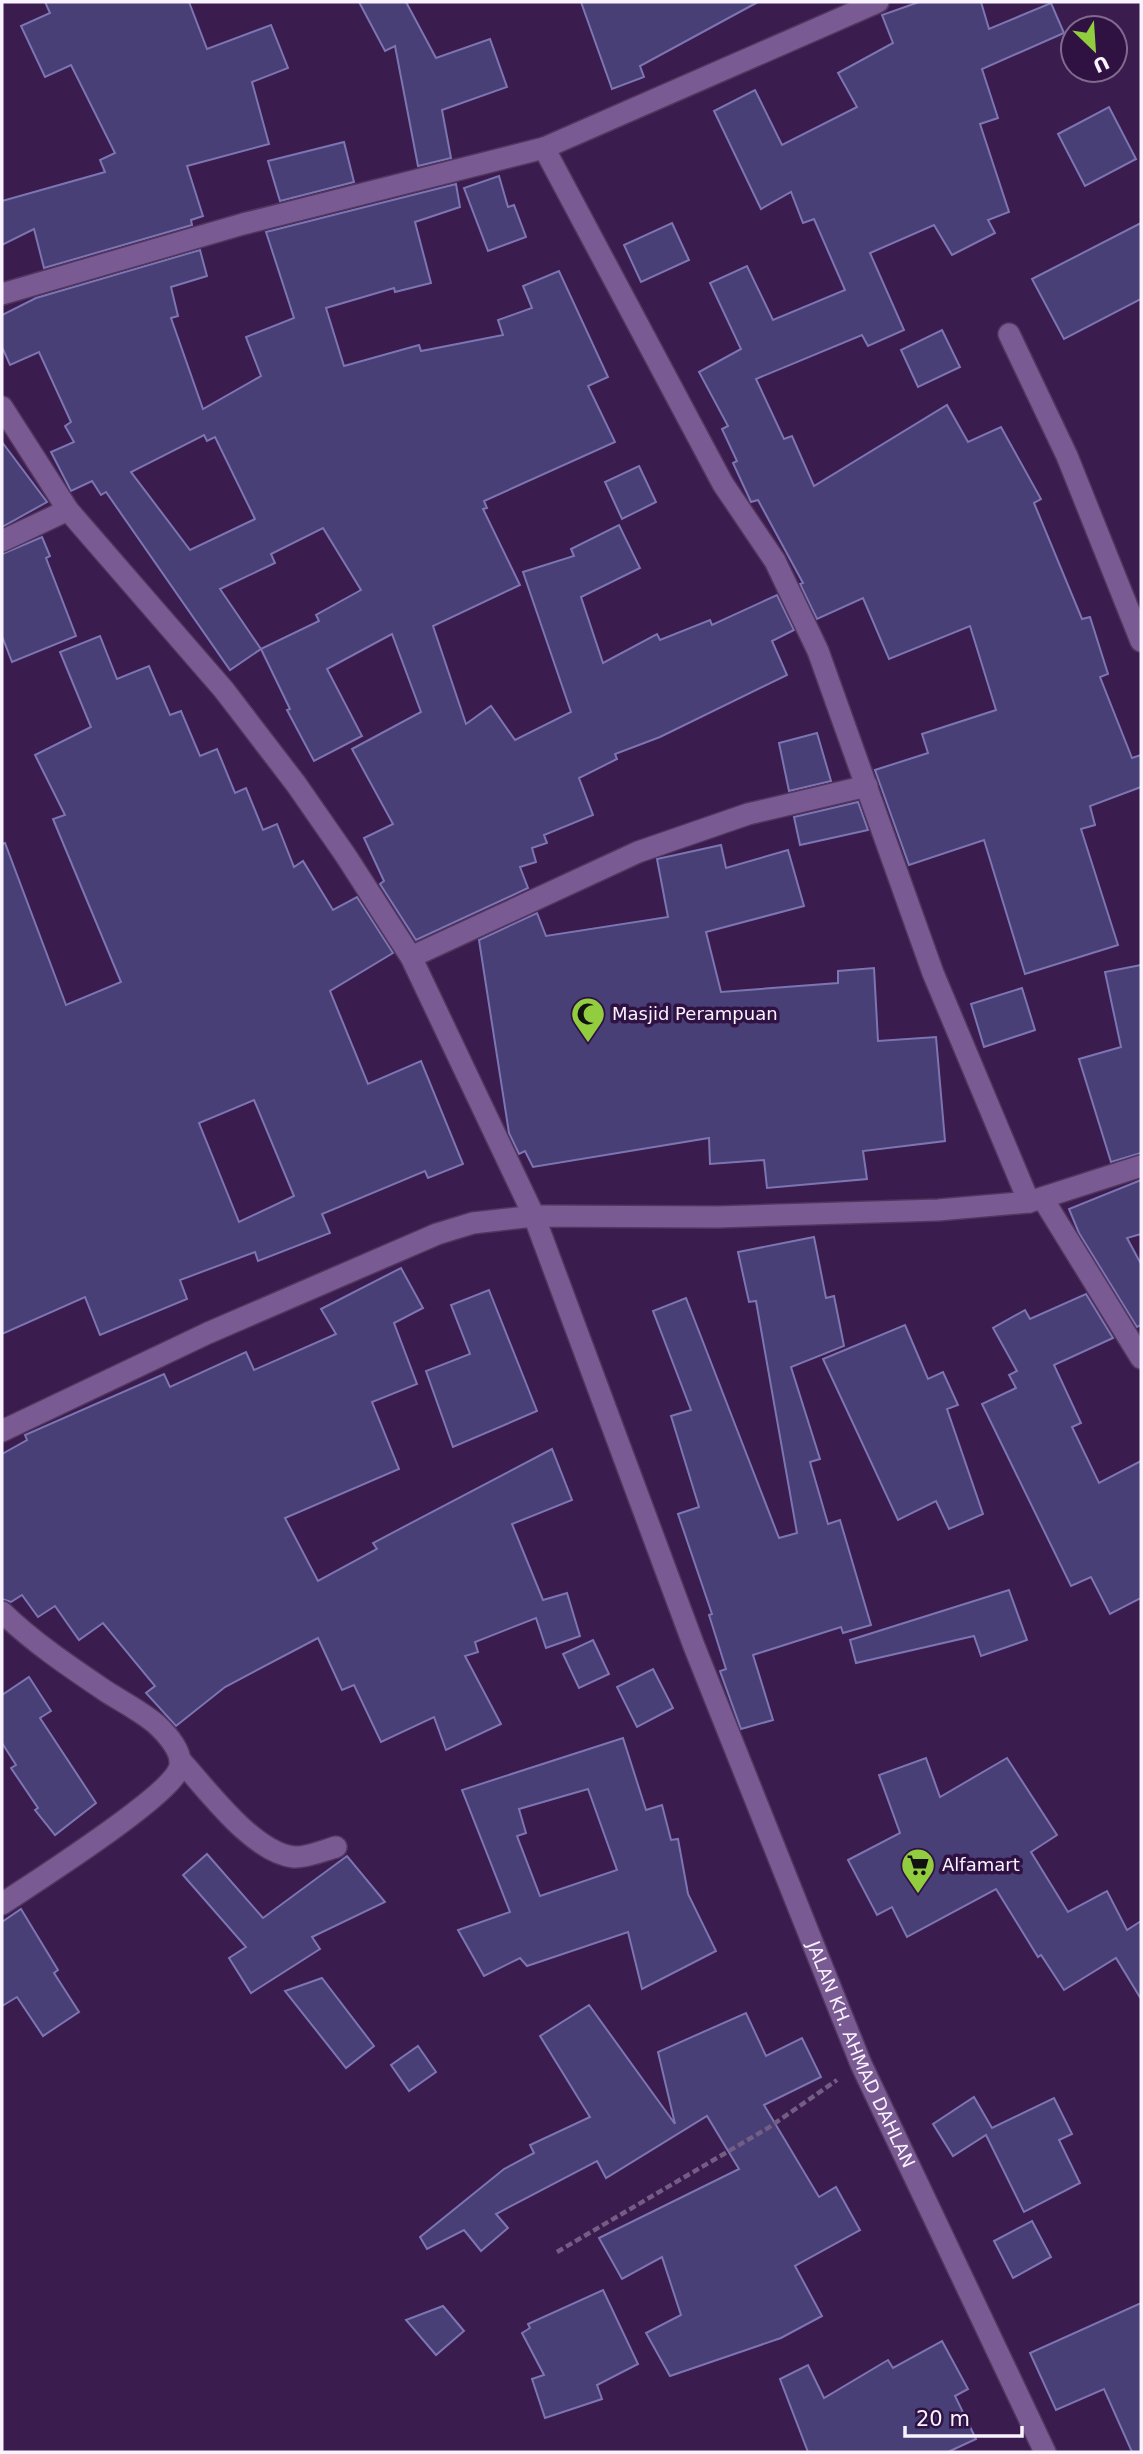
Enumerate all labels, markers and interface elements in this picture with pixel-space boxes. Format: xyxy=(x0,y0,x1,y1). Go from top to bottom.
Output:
north arrow xyxy=(1059,14,1129,84)
text: U xyxy=(1090,51,1113,78)
mosque icon: Masjid Perampuan xyxy=(569,995,607,1044)
place label: Masjid Perampuan xyxy=(612,1003,778,1024)
supermarket icon: Alfamart xyxy=(899,1846,937,1895)
place label: Alfamart xyxy=(942,1854,1020,1875)
street label: JALAN KH. AHMAD DAHLAN xyxy=(803,1937,920,2171)
scale bar xyxy=(905,2394,1022,2438)
text: 20 m xyxy=(916,2407,970,2431)

